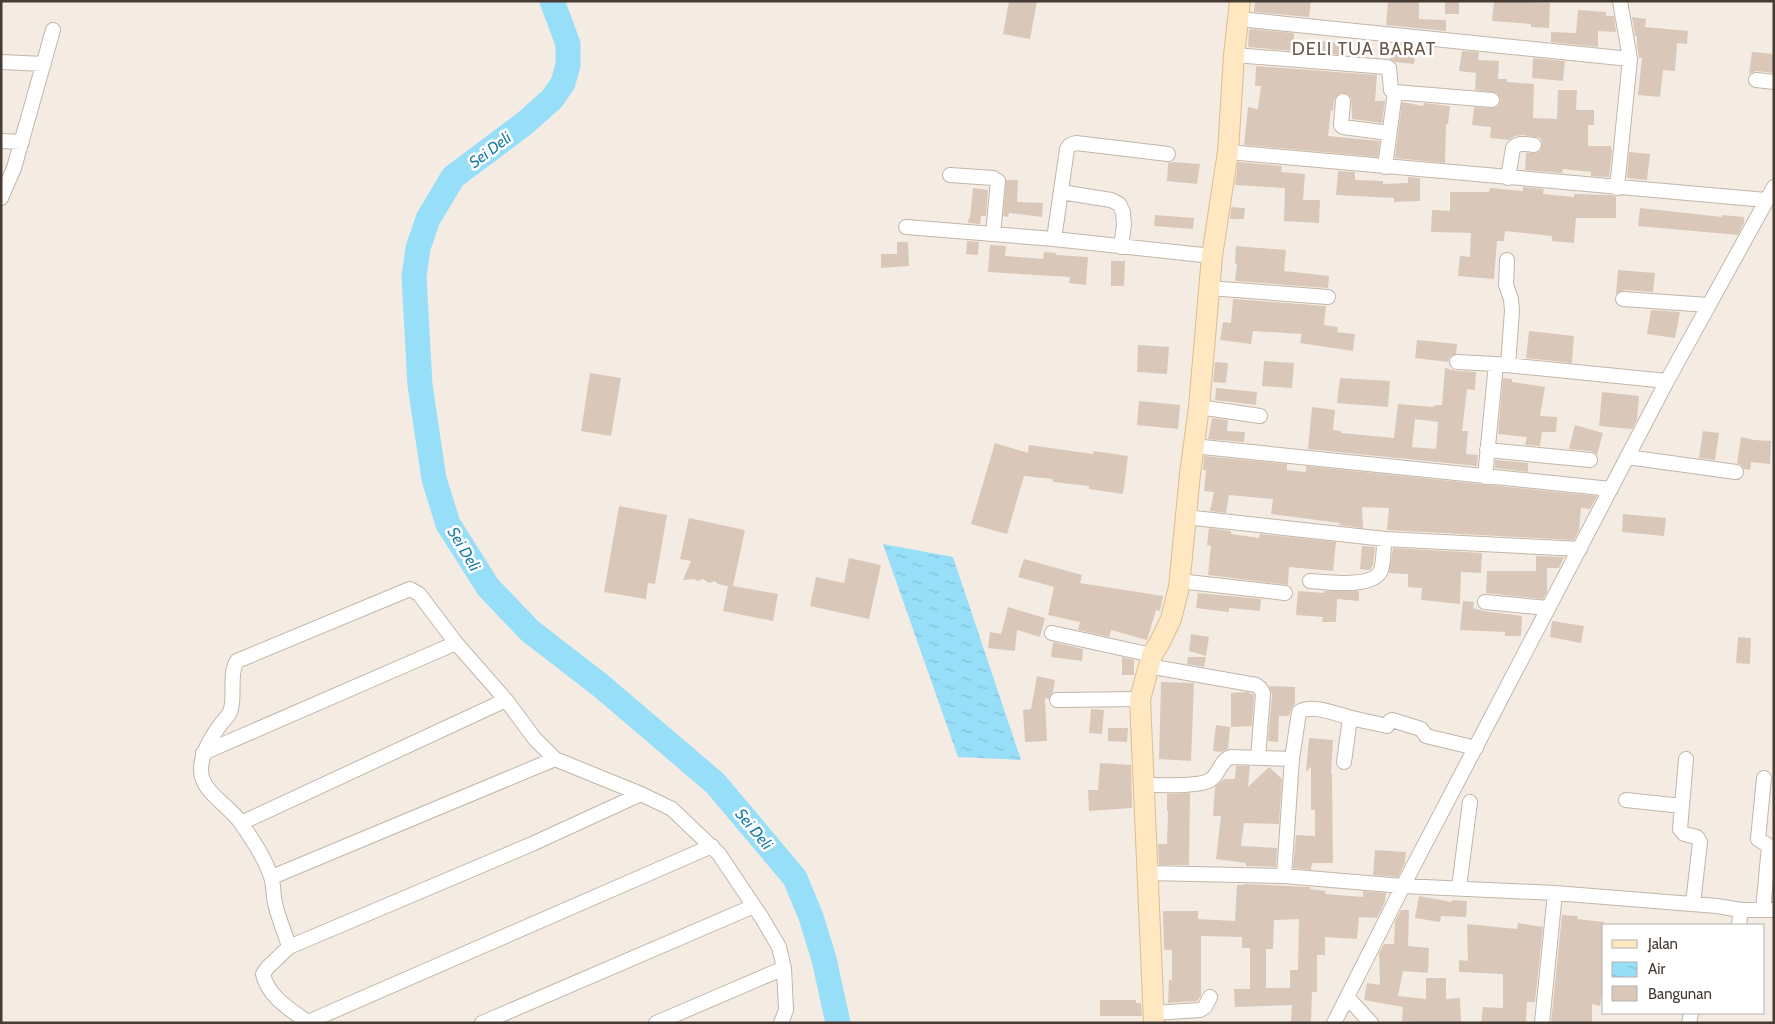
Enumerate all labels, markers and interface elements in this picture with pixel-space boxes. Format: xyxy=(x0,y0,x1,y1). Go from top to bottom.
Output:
district label: DELI TUA BARAT xyxy=(1292,38,1436,60)
water label: Sei Deli xyxy=(465,128,515,172)
water label: Sei Deli xyxy=(444,524,485,575)
water label: Sei Deli xyxy=(731,805,777,854)
legend xyxy=(1602,924,1765,1014)
text: Jalan xyxy=(1647,935,1678,953)
text: Air xyxy=(1648,960,1665,978)
text: Bangunan xyxy=(1648,985,1712,1003)

